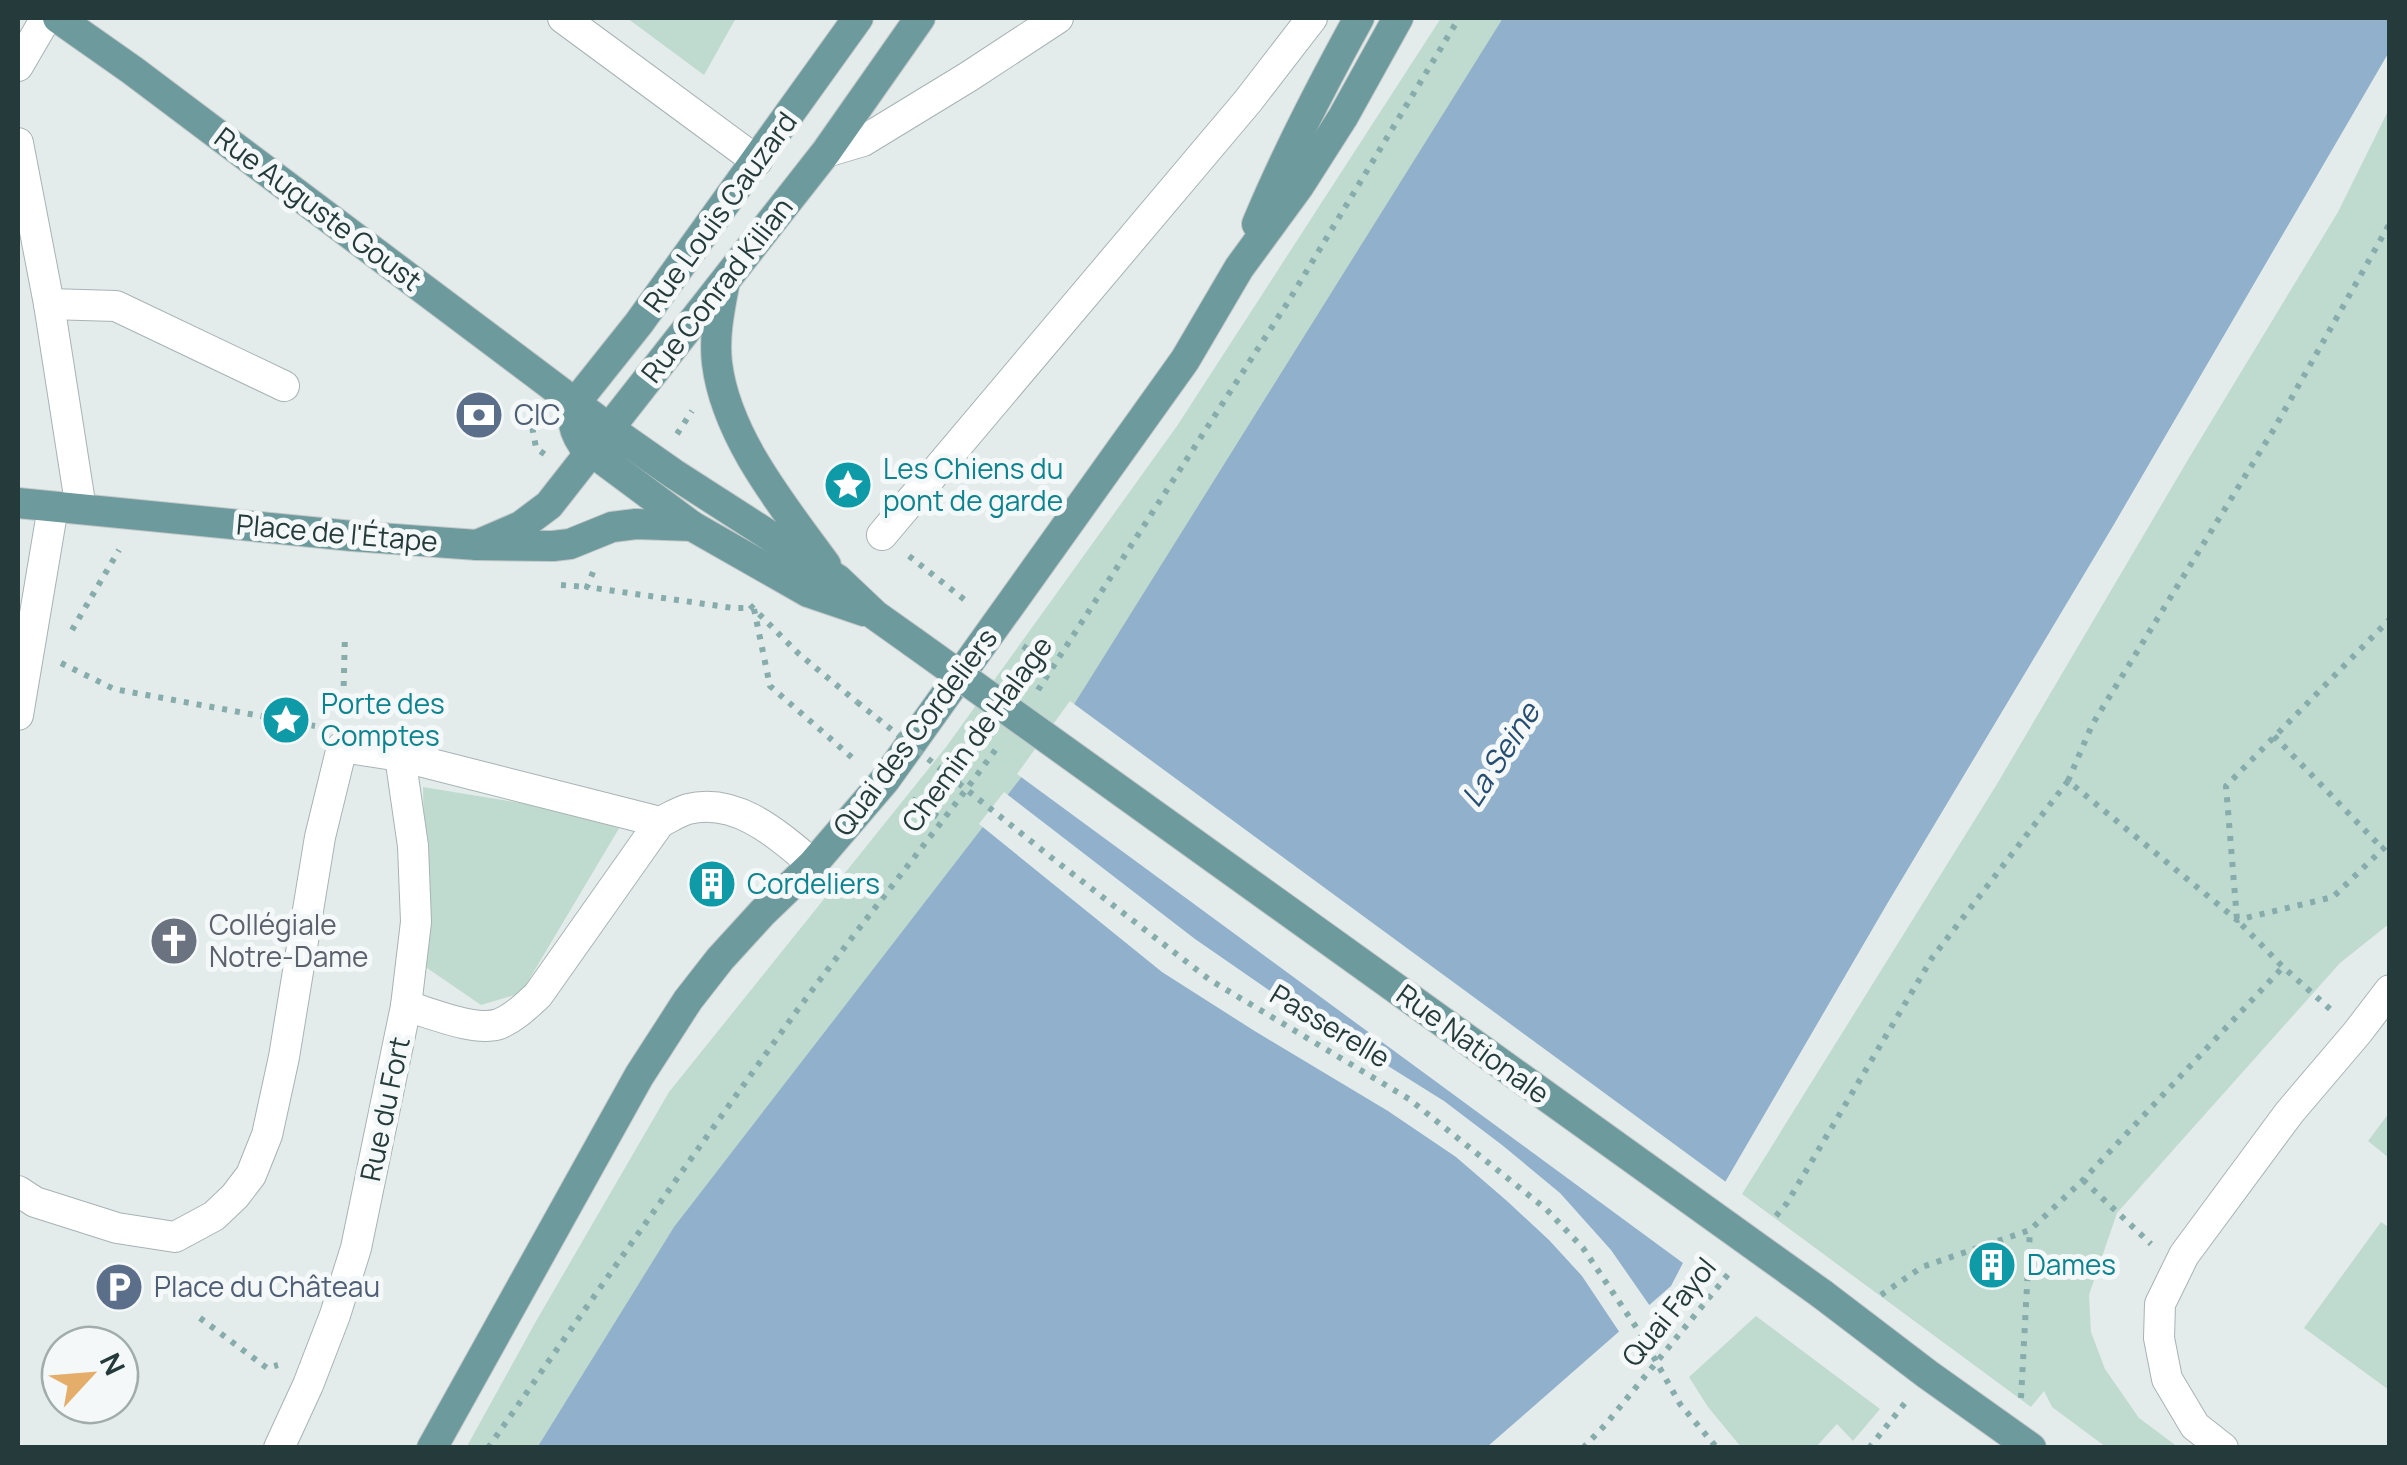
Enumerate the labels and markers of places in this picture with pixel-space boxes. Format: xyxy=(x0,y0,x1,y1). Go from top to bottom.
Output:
bank icon: CIC xyxy=(453,389,505,441)
place label: CIC xyxy=(514,395,561,433)
place label: Les Chiens du pont de garde xyxy=(883,449,1063,519)
place icon: Les Chiens du pont de garde xyxy=(822,459,874,511)
place label: Porte des Comptes xyxy=(321,684,445,754)
place icon: Porte des Comptes xyxy=(260,694,312,746)
building icon: Cordeliers xyxy=(686,858,738,910)
place label: Cordeliers xyxy=(747,864,880,902)
place label: Collégiale Notre-Dame xyxy=(209,905,368,975)
church icon: Collégiale Notre-Dame xyxy=(148,915,200,967)
building icon: Dames xyxy=(1966,1239,2018,1291)
place label: Dames xyxy=(2027,1245,2116,1283)
parking icon: Place du Château xyxy=(93,1261,145,1313)
place label: Place du Château xyxy=(154,1267,380,1305)

